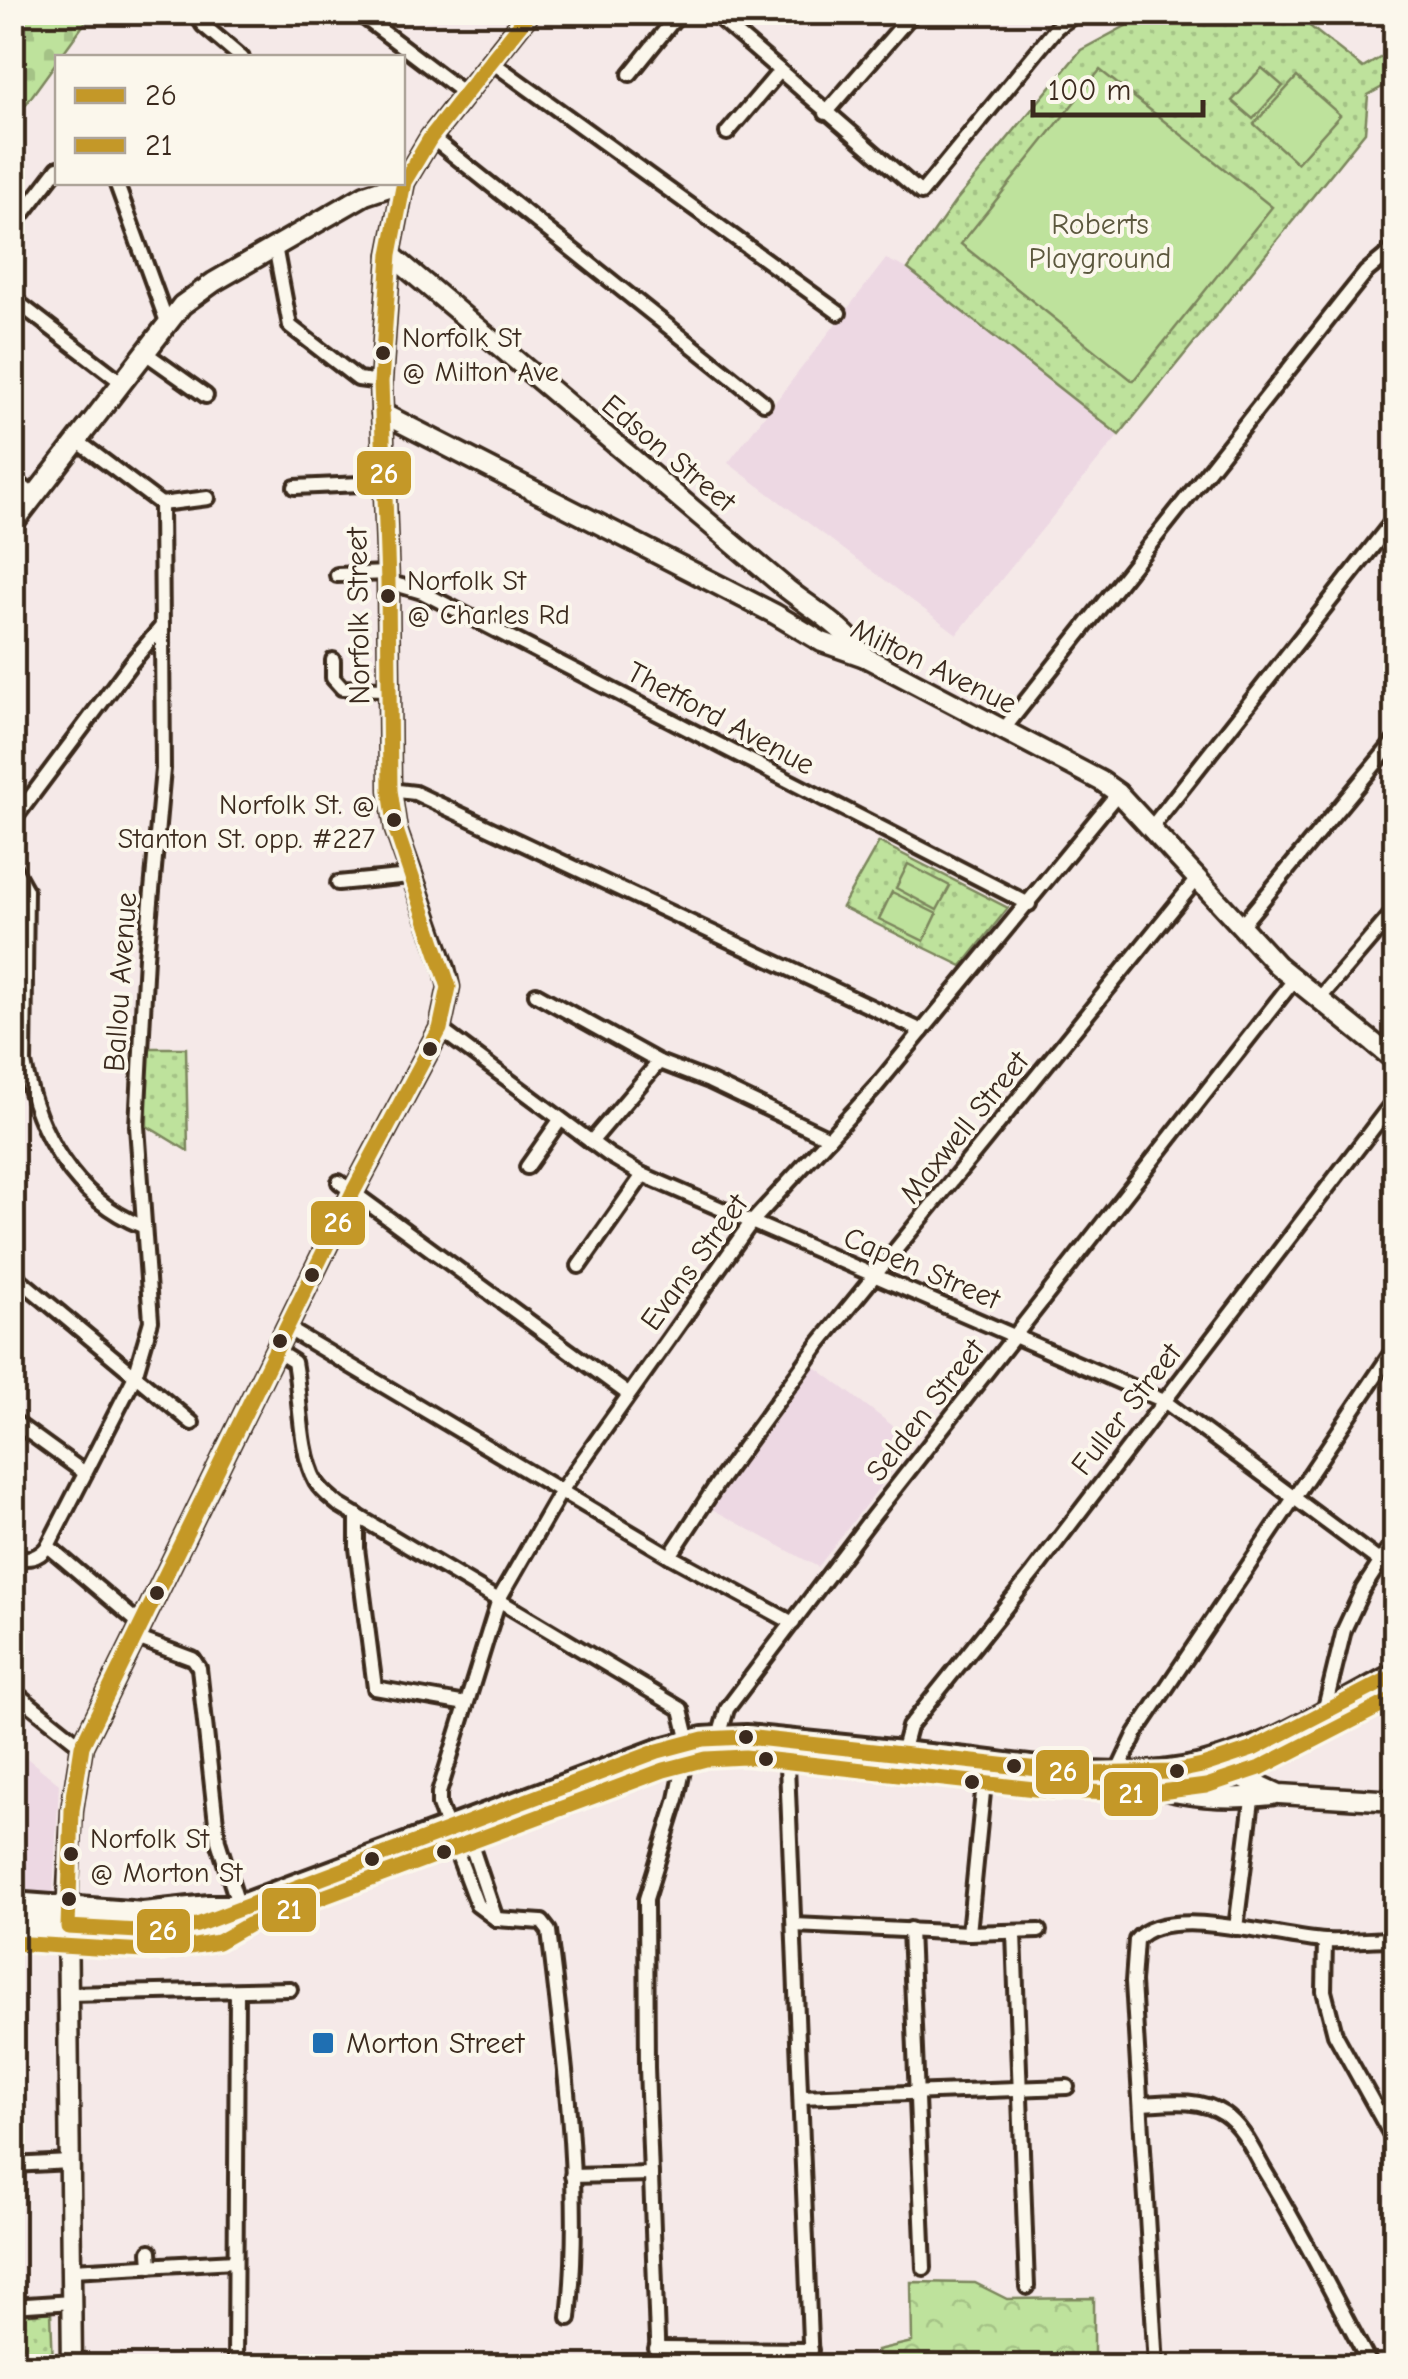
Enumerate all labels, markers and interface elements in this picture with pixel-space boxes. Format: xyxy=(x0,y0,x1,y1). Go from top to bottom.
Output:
legend xyxy=(55,55,405,185)
scale bar xyxy=(1033,55,1203,117)
text: 100 m xyxy=(1048,73,1131,108)
text: 26 xyxy=(145,78,177,113)
text: 21 xyxy=(145,128,173,163)
park label: Roberts Playground xyxy=(1029,207,1171,276)
place label: Norfolk St @ Milton Ave xyxy=(402,322,559,388)
marker: Norfolk St @ Milton Ave xyxy=(373,343,393,363)
street label: Edson Street xyxy=(595,387,744,520)
line badge: 26 xyxy=(355,449,413,497)
text: 26 xyxy=(370,458,398,490)
street label: Norfolk Street xyxy=(339,526,378,705)
place label: Norfolk St @ Charles Rd xyxy=(407,565,570,631)
marker: Norfolk St @ Charles Rd xyxy=(378,586,398,606)
street label: Milton Avenue xyxy=(845,611,1022,722)
street label: Thetford Avenue xyxy=(621,654,821,783)
place label: Norfolk St. @ Stanton St. opp. #227 xyxy=(118,789,375,855)
marker: Norfolk St. @ Stanton St. opp. #227 xyxy=(384,810,404,830)
street label: Ballou Avenue xyxy=(97,891,144,1073)
unlabelled marker xyxy=(420,1039,440,1059)
street label: Maxwell Street xyxy=(892,1043,1037,1210)
street label: Evans Street xyxy=(633,1186,756,1337)
line badge: 26 xyxy=(309,1199,367,1247)
text: 26 xyxy=(324,1207,352,1239)
street label: Capen Street xyxy=(838,1220,1007,1318)
unlabelled marker xyxy=(302,1265,322,1285)
unlabelled marker xyxy=(270,1331,290,1351)
street label: Selden Street xyxy=(859,1331,993,1488)
street label: Fuller Street xyxy=(1064,1335,1190,1482)
unlabelled marker xyxy=(147,1583,167,1603)
unlabelled marker xyxy=(736,1727,756,1747)
line badge: 26 xyxy=(1034,1748,1091,1796)
unlabelled marker xyxy=(756,1749,776,1769)
unlabelled marker xyxy=(1004,1756,1024,1776)
text: 26 xyxy=(1049,1756,1077,1788)
unlabelled marker xyxy=(1167,1761,1187,1781)
line badge: 21 xyxy=(1102,1770,1160,1818)
unlabelled marker xyxy=(962,1772,982,1792)
text: 21 xyxy=(1119,1778,1143,1810)
place label: Norfolk St @ Morton St xyxy=(90,1823,243,1889)
unlabelled marker xyxy=(434,1842,454,1862)
marker: Norfolk St @ Morton St xyxy=(61,1844,81,1864)
unlabelled marker xyxy=(362,1849,382,1869)
line badge: 21 xyxy=(260,1886,318,1934)
unlabelled marker xyxy=(59,1889,79,1909)
text: 21 xyxy=(277,1894,301,1926)
line badge: 26 xyxy=(135,1907,192,1955)
text: 26 xyxy=(149,1915,177,1947)
place label: Morton Street xyxy=(346,2026,526,2061)
marker: Morton Street xyxy=(310,2030,336,2056)

